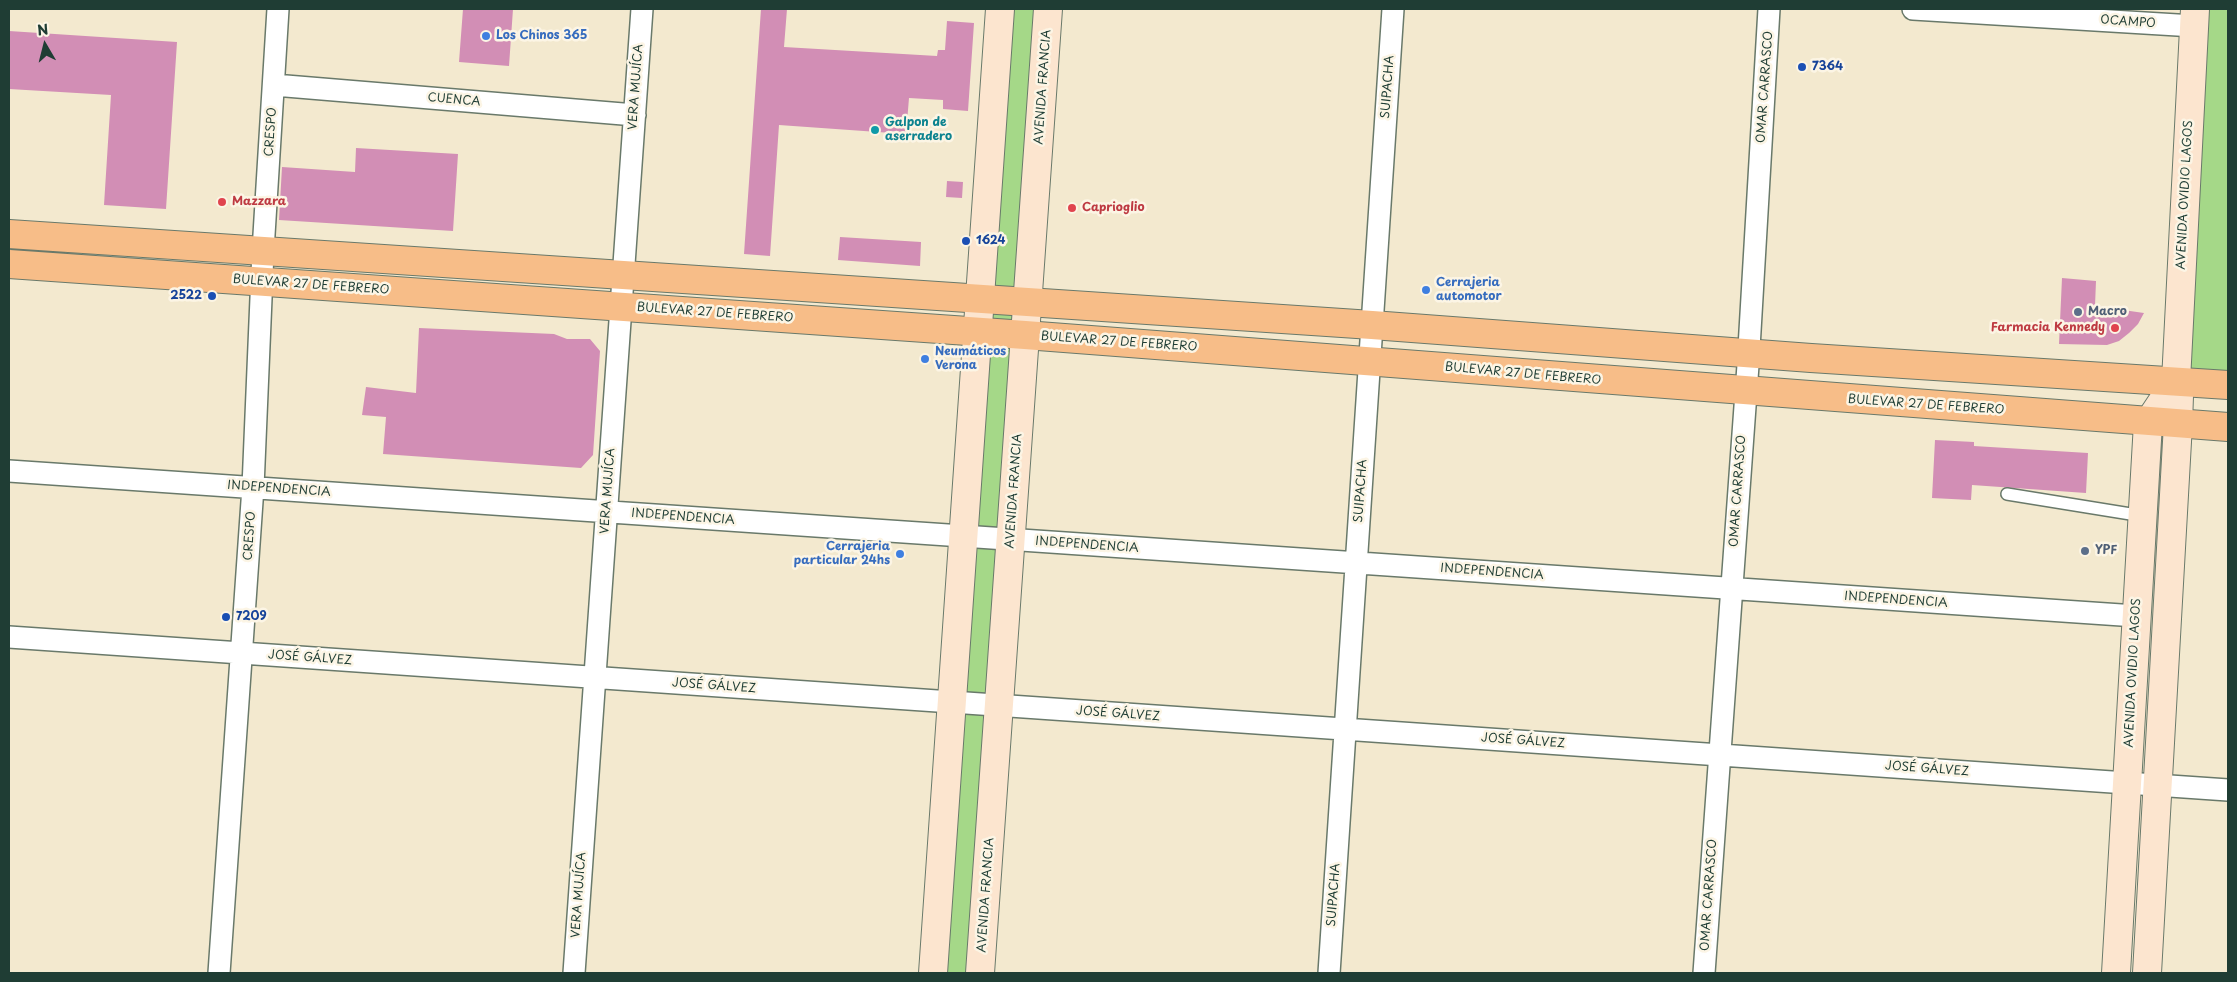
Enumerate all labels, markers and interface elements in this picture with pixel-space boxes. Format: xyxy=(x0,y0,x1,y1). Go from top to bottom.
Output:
street label: OCAMPO xyxy=(2100,13,2156,31)
text: N xyxy=(36,18,50,41)
north arrow xyxy=(20,20,70,70)
place label: Los Chinos 365 xyxy=(496,29,587,43)
street label: AVENIDA FRANCIA xyxy=(1032,29,1054,145)
marker: Los Chinos 365 xyxy=(480,30,492,42)
street label: OMAR CARRASCO xyxy=(1754,31,1776,143)
street label: VERA MUJÍCA xyxy=(626,44,646,130)
street label: SUIPACHA xyxy=(1379,55,1397,119)
place label: 7364 xyxy=(1812,60,1843,74)
marker: 7364 xyxy=(1796,61,1808,73)
street label: CUENCA xyxy=(427,91,481,109)
street label: CRESPO xyxy=(262,107,280,157)
place label: Galpon de aserradero xyxy=(885,116,952,144)
street label: AVENIDA OVIDIO LAGOS xyxy=(2174,120,2196,270)
marker: Galpon de aserradero xyxy=(869,124,881,136)
place label: Mazzara xyxy=(232,195,286,209)
marker: Mazzara xyxy=(216,196,228,208)
place label: Caprioglio xyxy=(1082,201,1145,215)
marker: Caprioglio xyxy=(1066,202,1078,214)
place label: 1624 xyxy=(976,234,1005,248)
marker: 1624 xyxy=(960,235,972,247)
street label: BULEVAR 27 DE FEBRERO xyxy=(232,272,390,298)
place label: Cerrajeria automotor xyxy=(1436,276,1502,304)
marker: Cerrajeria automotor xyxy=(1420,284,1432,296)
place label: 2522 xyxy=(170,289,202,303)
marker: 2522 xyxy=(206,290,218,302)
street label: BULEVAR 27 DE FEBRERO xyxy=(636,300,794,326)
place label: Macro xyxy=(2088,305,2127,319)
marker: Macro xyxy=(2072,306,2084,318)
place label: Farmacia Kennedy xyxy=(1991,321,2105,335)
marker: Farmacia Kennedy xyxy=(2109,322,2121,334)
street label: BULEVAR 27 DE FEBRERO xyxy=(1040,329,1198,355)
place label: Neumáticos Verona xyxy=(935,345,1006,373)
marker: Neumáticos Verona xyxy=(919,353,931,365)
street label: BULEVAR 27 DE FEBRERO xyxy=(1444,360,1602,388)
street label: BULEVAR 27 DE FEBRERO xyxy=(1847,392,2005,418)
street label: AVENIDA FRANCIA xyxy=(1003,433,1025,549)
street label: OMAR CARRASCO xyxy=(1727,435,1749,547)
street label: VERA MUJÍCA xyxy=(598,448,618,534)
street label: SUIPACHA xyxy=(1352,459,1370,523)
street label: INDEPENDENCIA xyxy=(227,478,331,500)
street label: INDEPENDENCIA xyxy=(631,506,735,528)
street label: CRESPO xyxy=(241,511,259,561)
street label: INDEPENDENCIA xyxy=(1035,534,1139,556)
place label: Cerrajeria particular 24hs xyxy=(794,540,890,568)
place label: YPF xyxy=(2095,544,2117,558)
marker: YPF xyxy=(2079,545,2091,557)
marker: Cerrajeria particular 24hs xyxy=(894,548,906,560)
street label: INDEPENDENCIA xyxy=(1440,561,1544,583)
street label: INDEPENDENCIA xyxy=(1844,589,1948,611)
street label: AVENIDA OVIDIO LAGOS xyxy=(2122,598,2144,748)
place label: 7209 xyxy=(236,610,267,624)
marker: 7209 xyxy=(220,611,232,623)
street label: JOSÉ GÁLVEZ xyxy=(268,648,352,668)
street label: JOSÉ GÁLVEZ xyxy=(672,676,756,696)
street label: JOSÉ GÁLVEZ xyxy=(1076,704,1160,724)
street label: JOSÉ GÁLVEZ xyxy=(1481,731,1565,751)
street label: JOSÉ GÁLVEZ xyxy=(1885,759,1969,779)
street label: AVENIDA FRANCIA xyxy=(975,837,997,953)
street label: OMAR CARRASCO xyxy=(1698,839,1720,951)
street label: VERA MUJÍCA xyxy=(569,852,589,938)
street label: SUIPACHA xyxy=(1325,863,1343,927)

